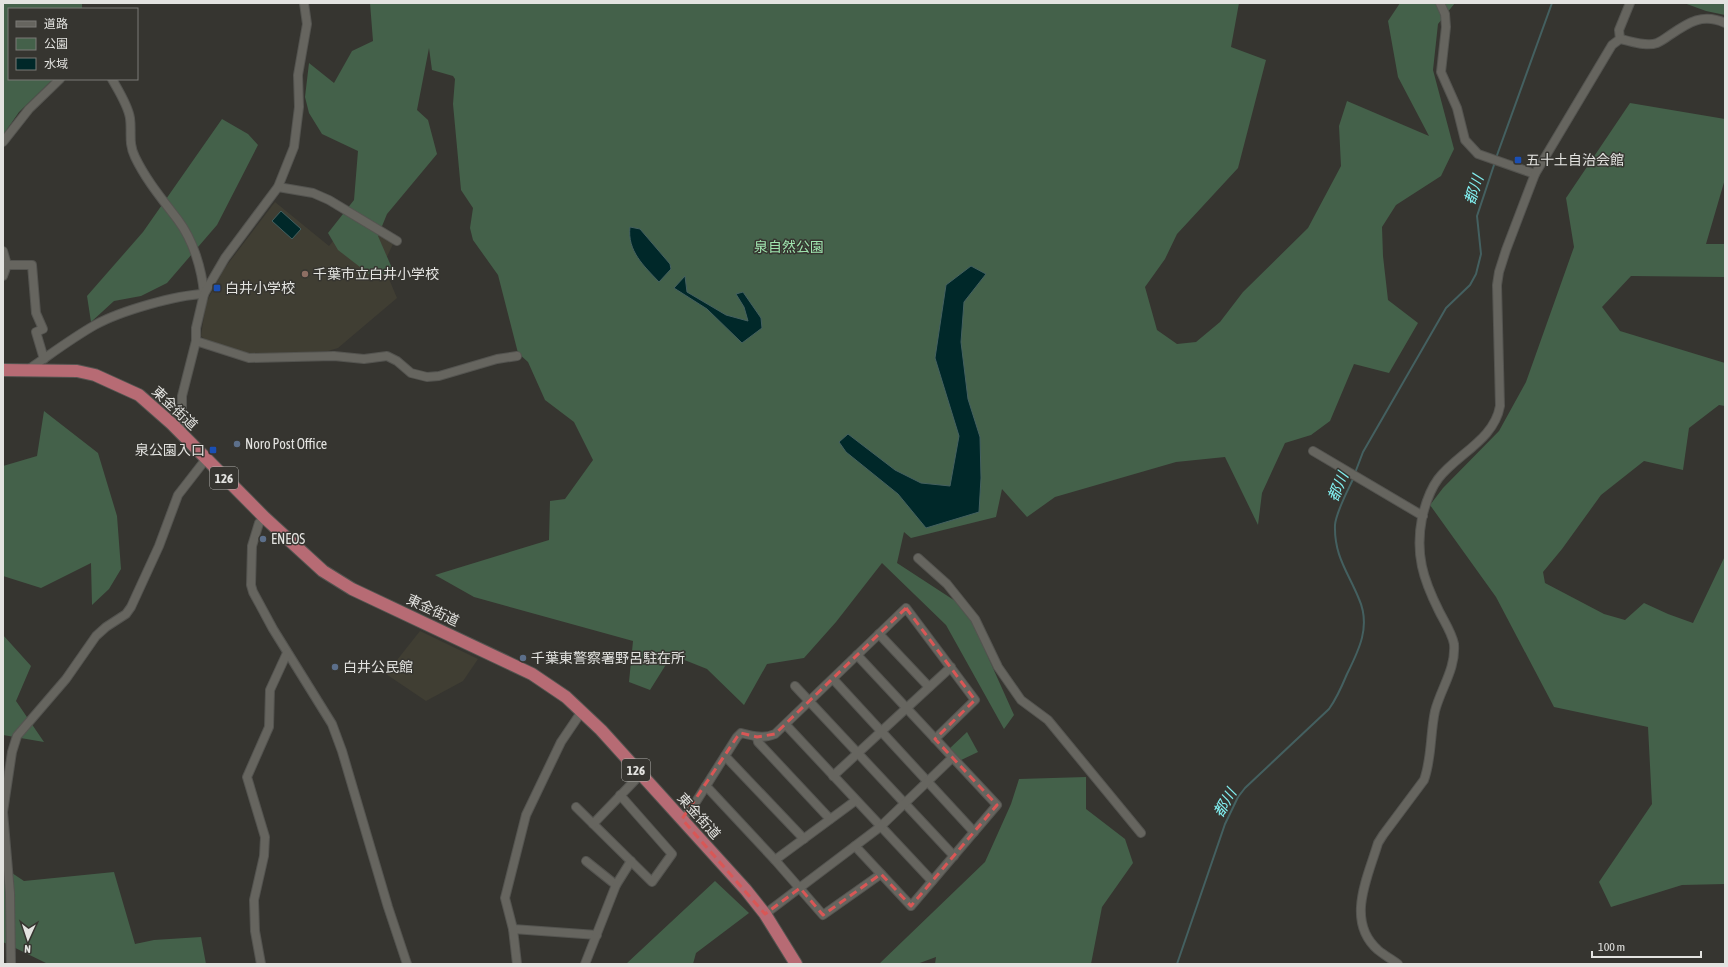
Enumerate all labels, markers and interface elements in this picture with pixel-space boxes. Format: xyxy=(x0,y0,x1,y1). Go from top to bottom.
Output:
legend xyxy=(8,8,138,80)
text: 道路 xyxy=(44,17,68,31)
text: 公園 xyxy=(44,37,68,51)
text: 水域 xyxy=(44,57,68,71)
place label: 五十土自治会館 xyxy=(1526,152,1624,168)
marker: 五十土自治会館 xyxy=(1513,155,1523,165)
water label: 都川 xyxy=(1461,171,1487,207)
park label: 泉自然公園 xyxy=(754,239,824,255)
place label: 千葉市立白井小学校 xyxy=(313,266,439,282)
marker: 千葉市立白井小学校 xyxy=(300,269,310,279)
place label: 白井小学校 xyxy=(225,280,295,296)
marker: 白井小学校 xyxy=(212,283,222,293)
street label: 東金街道 xyxy=(149,383,201,433)
place label: Noro Post Office xyxy=(245,436,327,452)
marker: Noro Post Office xyxy=(232,439,242,449)
place label: 泉公園入口 xyxy=(135,442,205,458)
marker: 泉公園入口 xyxy=(208,445,218,455)
road number: 126 xyxy=(210,467,238,489)
water label: 都川 xyxy=(1324,468,1352,504)
place label: ENEOS xyxy=(271,531,305,547)
marker: ENEOS xyxy=(258,534,268,544)
street label: 東金街道 xyxy=(404,591,462,629)
place label: 千葉東警察署野呂駐在所 xyxy=(531,650,685,666)
marker: 千葉東警察署野呂駐在所 xyxy=(518,653,528,663)
place label: 白井公民館 xyxy=(343,659,413,675)
marker: 白井公民館 xyxy=(330,662,340,672)
road number: 126 xyxy=(622,759,650,781)
water label: 都川 xyxy=(1210,784,1240,820)
street label: 東金街道 xyxy=(674,790,724,842)
north arrow xyxy=(8,919,48,959)
scale bar xyxy=(1592,933,1701,959)
text: 100 m xyxy=(1598,940,1625,954)
text: N xyxy=(24,943,31,955)

